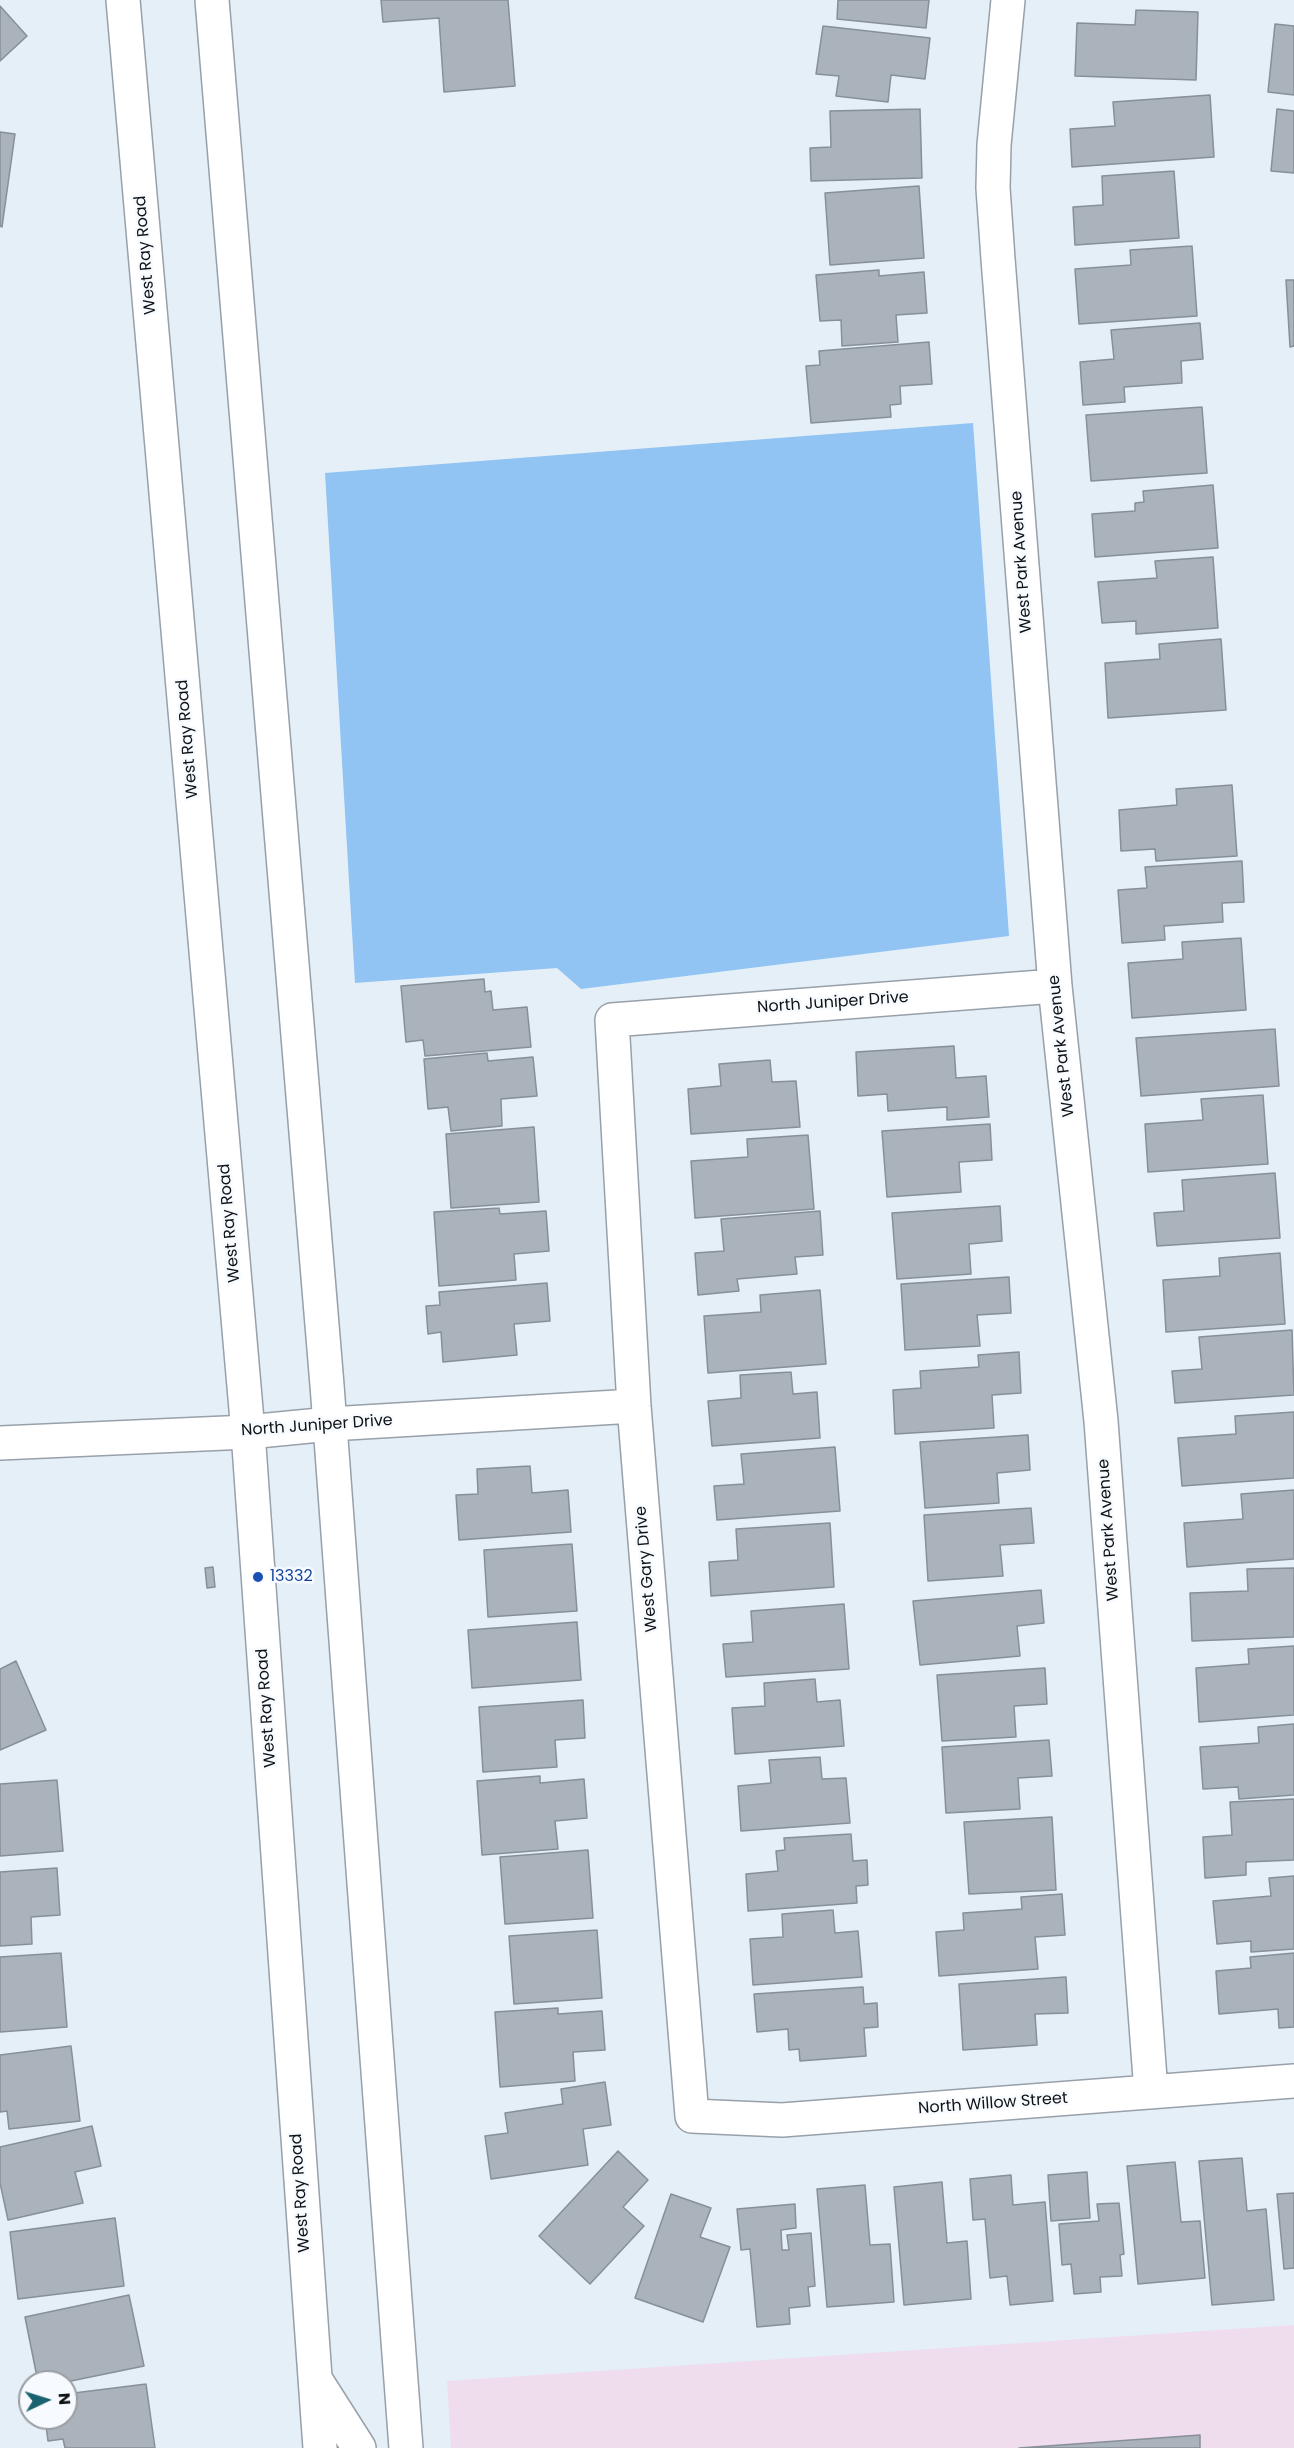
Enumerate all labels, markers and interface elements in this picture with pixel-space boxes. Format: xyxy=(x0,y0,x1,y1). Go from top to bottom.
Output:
street label: West Ray Road xyxy=(131,195,161,315)
street label: West Park Avenue xyxy=(1007,490,1037,634)
street label: West Ray Road xyxy=(173,679,203,799)
street label: West Park Avenue xyxy=(1045,974,1079,1118)
street label: North Juniper Drive xyxy=(757,988,909,1018)
street label: West Ray Road xyxy=(215,1163,245,1283)
street label: North Juniper Drive xyxy=(241,1411,393,1441)
street label: West Park Avenue xyxy=(1094,1458,1124,1602)
street label: West Gary Drive xyxy=(632,1505,662,1633)
place label: 13332 xyxy=(270,1567,313,1587)
marker: 13332 xyxy=(251,1570,265,1584)
street label: West Ray Road xyxy=(253,1648,281,1768)
street label: North Willow Street xyxy=(918,2089,1068,2119)
street label: West Ray Road xyxy=(287,2133,315,2253)
north arrow xyxy=(18,2370,78,2430)
text: N xyxy=(53,2392,76,2406)

